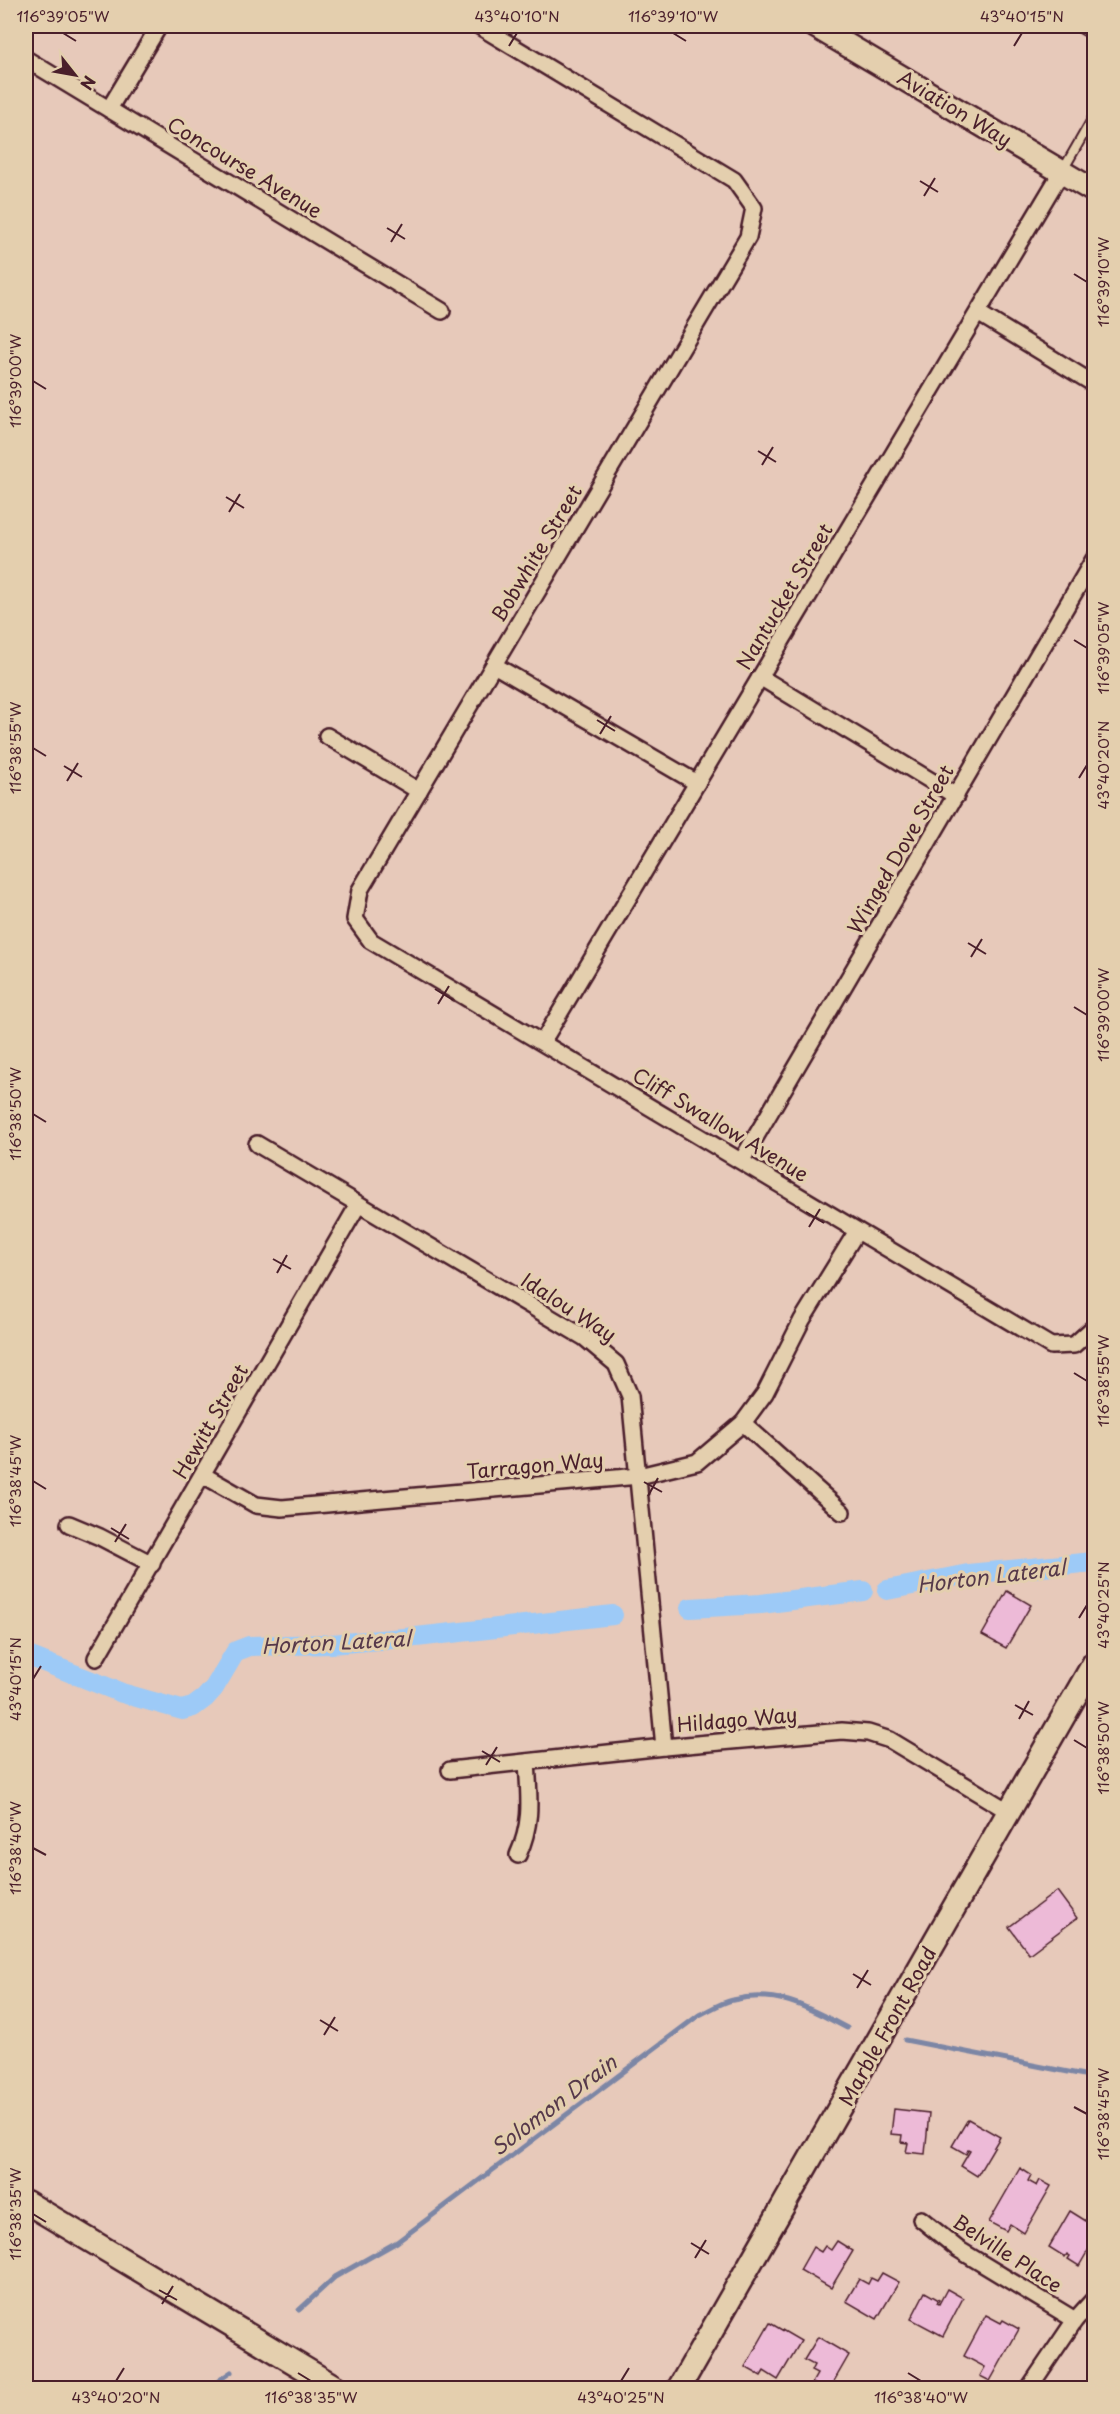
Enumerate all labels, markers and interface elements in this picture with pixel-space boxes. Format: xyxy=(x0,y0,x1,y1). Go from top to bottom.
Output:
text: 116°39'05"W xyxy=(17,4,110,27)
text: 43°40'10"N xyxy=(474,4,560,27)
text: 116°39'10"W xyxy=(628,4,719,27)
text: 43°40'15"N xyxy=(980,4,1064,27)
north arrow xyxy=(45,45,105,105)
street label: Aviation Way xyxy=(892,62,1018,154)
text: N xyxy=(75,72,102,95)
street label: Concourse Avenue xyxy=(162,109,328,225)
text: 116°39'10"W xyxy=(1091,236,1114,327)
text: 116°39'00"W xyxy=(3,333,26,428)
street label: Bobwhite Street xyxy=(483,479,589,627)
street label: Nantucket Street xyxy=(728,517,840,675)
text: 116°39'05"W xyxy=(1091,601,1114,694)
text: 116°38'55"W xyxy=(3,701,26,794)
text: 43°40'20"N xyxy=(1091,721,1114,809)
street label: Winged Dove Street xyxy=(839,759,961,939)
text: 116°39'00"W xyxy=(1091,967,1114,1062)
street label: Cliff Swallow Avenue xyxy=(627,1059,815,1189)
text: 116°38'50"W xyxy=(3,1067,26,1161)
street label: Idalou Way xyxy=(515,1265,623,1349)
text: 116°38'55"W xyxy=(1091,1334,1114,1427)
street label: Hewitt Street xyxy=(165,1358,255,1484)
text: 116°38'45"W xyxy=(3,1434,26,1527)
street label: Tarragon Way xyxy=(465,1444,605,1486)
water label: Horton Lateral xyxy=(915,1550,1070,1600)
text: 43°40'25"N xyxy=(1091,1561,1114,1649)
water label: Horton Lateral xyxy=(261,1621,414,1661)
text: 43°40'15"N xyxy=(3,1637,26,1721)
street label: Hildago Way xyxy=(675,1699,799,1739)
text: 116°38'50"W xyxy=(1091,1701,1114,1795)
text: 116°38'40"W xyxy=(3,1800,26,1895)
street label: Marble Front Road xyxy=(831,1941,943,2111)
water label: Solomon Drain xyxy=(483,2045,624,2162)
text: 116°38'45"W xyxy=(1091,2067,1114,2160)
text: 116°38'35"W xyxy=(3,2167,26,2260)
street label: Belville Place xyxy=(947,2206,1069,2300)
text: 43°40'20"N xyxy=(72,2385,160,2408)
text: 116°38'35"W xyxy=(265,2385,358,2408)
text: 43°40'25"N xyxy=(577,2385,665,2408)
text: 116°38'40"W xyxy=(874,2385,969,2408)

